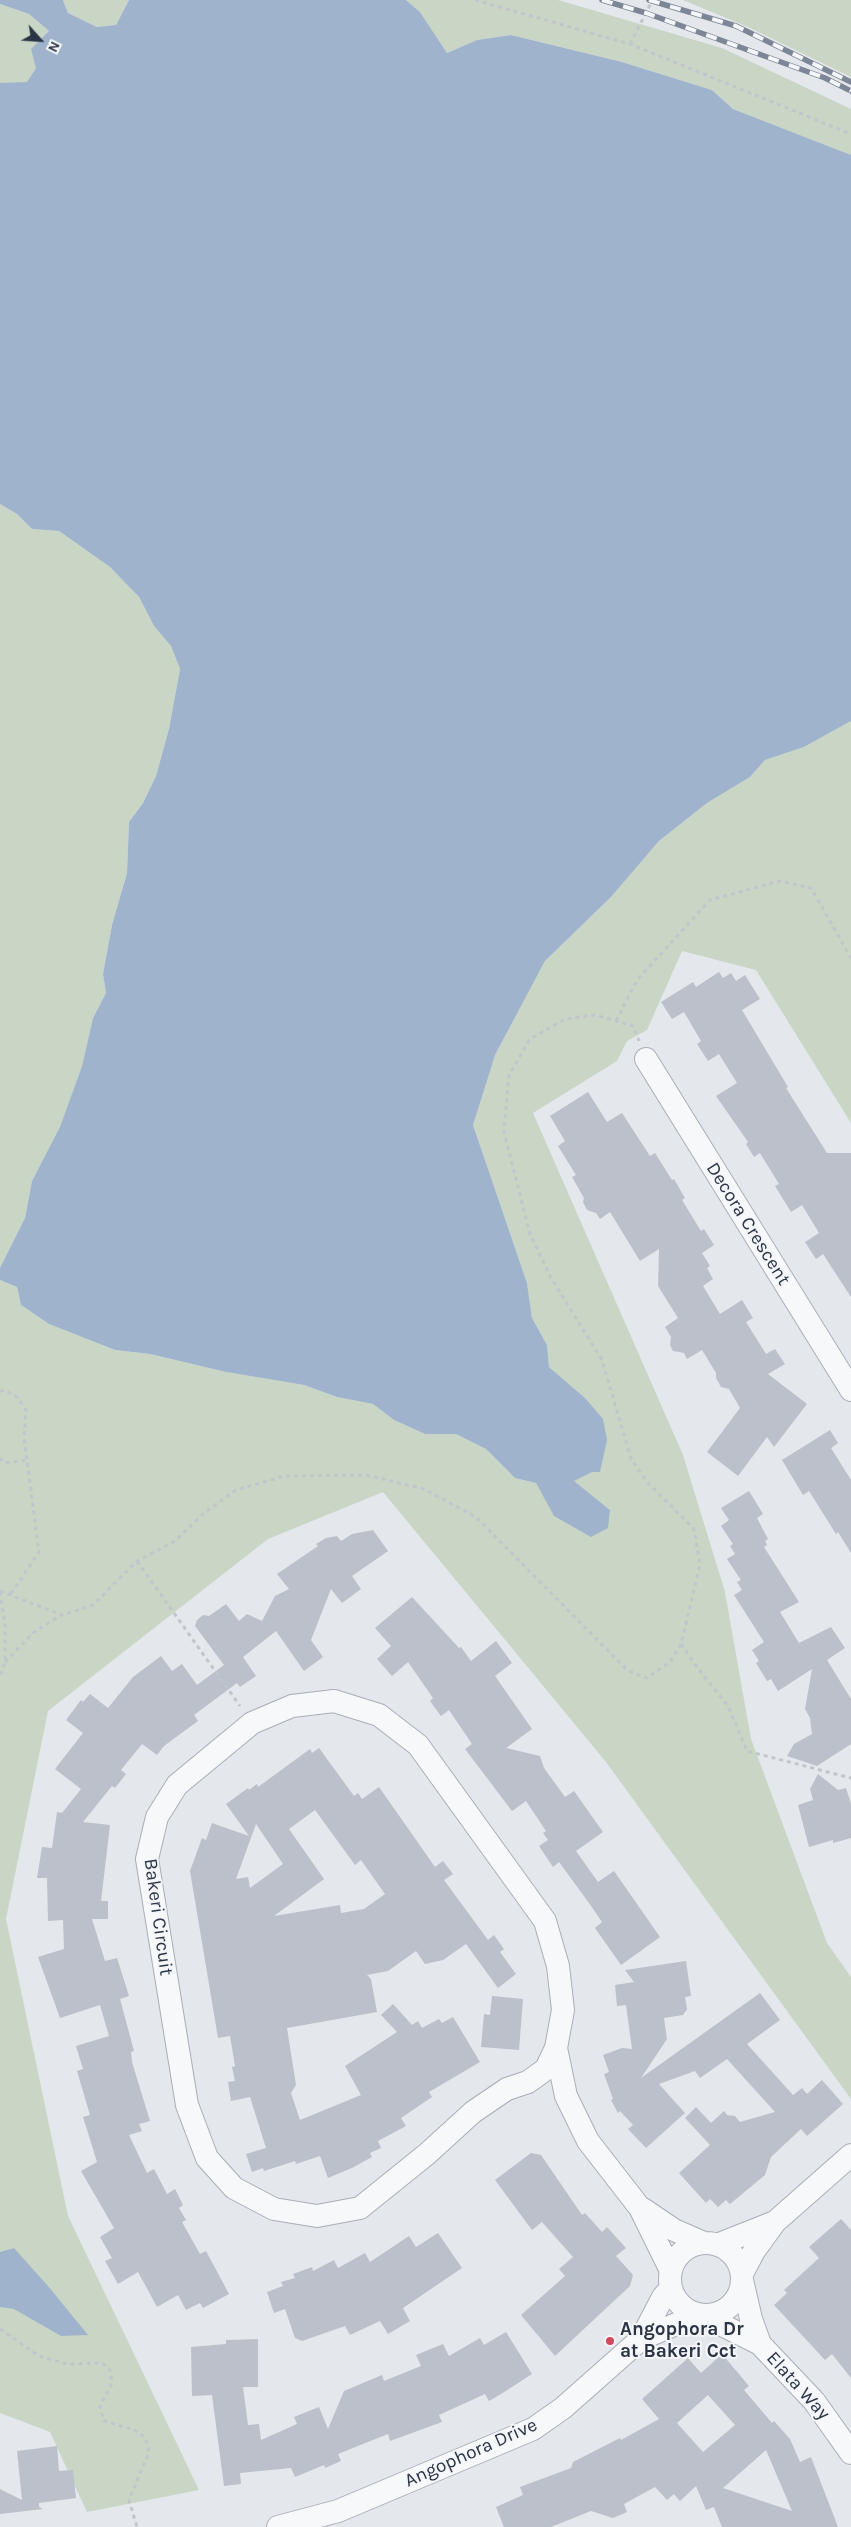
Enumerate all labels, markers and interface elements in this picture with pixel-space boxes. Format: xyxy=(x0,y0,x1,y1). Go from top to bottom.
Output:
north arrow xyxy=(15,15,65,65)
text: N xyxy=(44,39,64,55)
street label: Decora Crescent xyxy=(701,1158,795,1290)
street label: Bakeri Circuit xyxy=(138,1857,178,1977)
place label: Angophora Dr at Bakeri Cct xyxy=(620,2319,744,2363)
marker: Angophora Dr at Bakeri Cct xyxy=(604,2335,616,2347)
street label: Elata Way xyxy=(761,2347,835,2425)
street label: Angophora Drive xyxy=(401,2414,541,2492)

